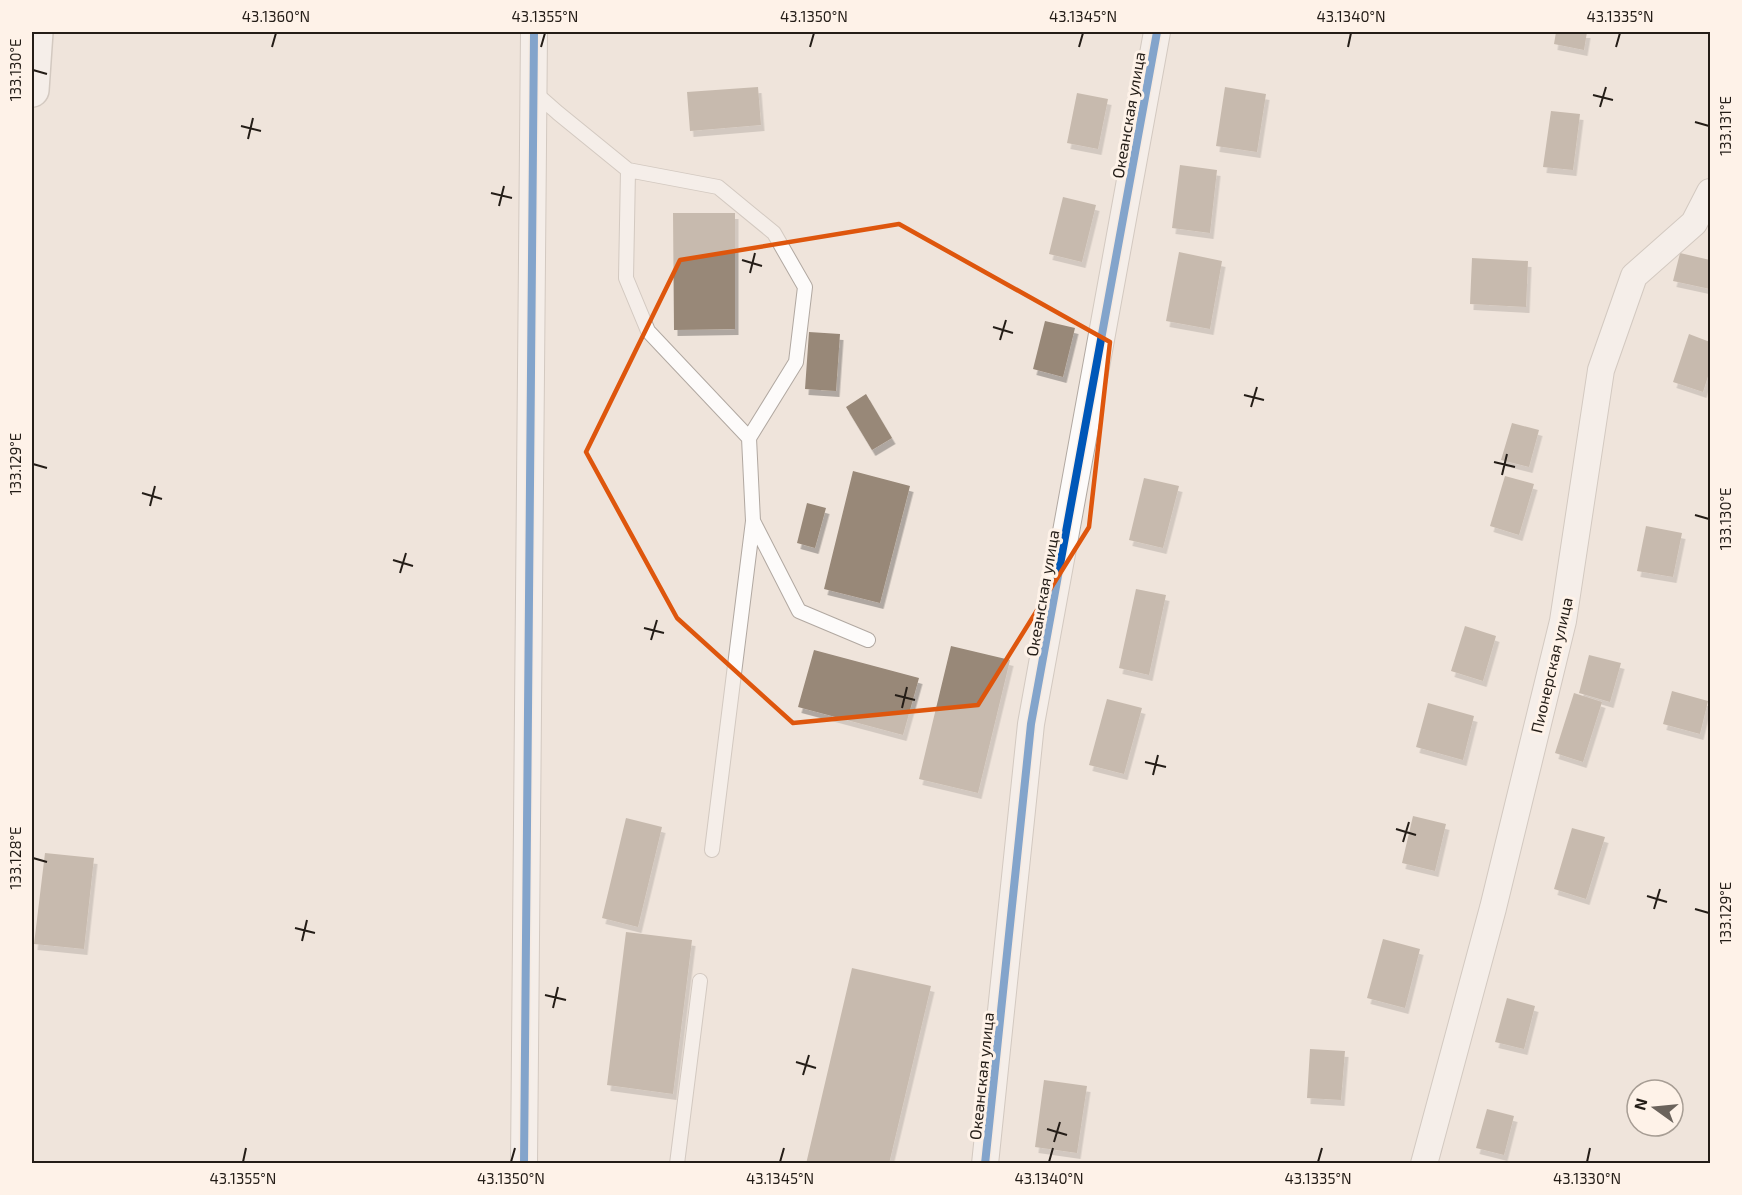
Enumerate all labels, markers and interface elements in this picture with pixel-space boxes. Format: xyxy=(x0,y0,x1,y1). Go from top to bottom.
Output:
text: 43.1360°N xyxy=(242,7,310,25)
text: 43.1355°N xyxy=(512,7,578,25)
text: 43.1350°N xyxy=(780,7,848,25)
text: 43.1345°N xyxy=(1049,7,1117,25)
text: 43.1340°N xyxy=(1317,7,1385,25)
text: 43.1335°N xyxy=(1586,7,1654,25)
text: 133.130°E xyxy=(6,39,24,101)
street label: Океанская улица xyxy=(1108,50,1149,180)
text: 133.131°E xyxy=(1716,96,1734,156)
text: 133.129°E xyxy=(6,433,24,495)
text: 133.130°E xyxy=(1716,488,1734,550)
street label: Океанская улица xyxy=(1022,528,1063,658)
street label: Пионерская улица xyxy=(1526,595,1577,735)
text: 133.128°E xyxy=(6,827,24,889)
text: 133.129°E xyxy=(1716,882,1734,944)
street label: Океанская улица xyxy=(965,1011,998,1141)
north arrow xyxy=(1625,1078,1685,1138)
text: N xyxy=(1629,1096,1651,1112)
text: 43.1355°N xyxy=(210,1169,276,1187)
text: 43.1350°N xyxy=(477,1169,545,1187)
text: 43.1345°N xyxy=(746,1169,814,1187)
text: 43.1340°N xyxy=(1015,1169,1083,1187)
text: 43.1335°N xyxy=(1284,1169,1352,1187)
text: 43.1330°N xyxy=(1553,1169,1621,1187)

